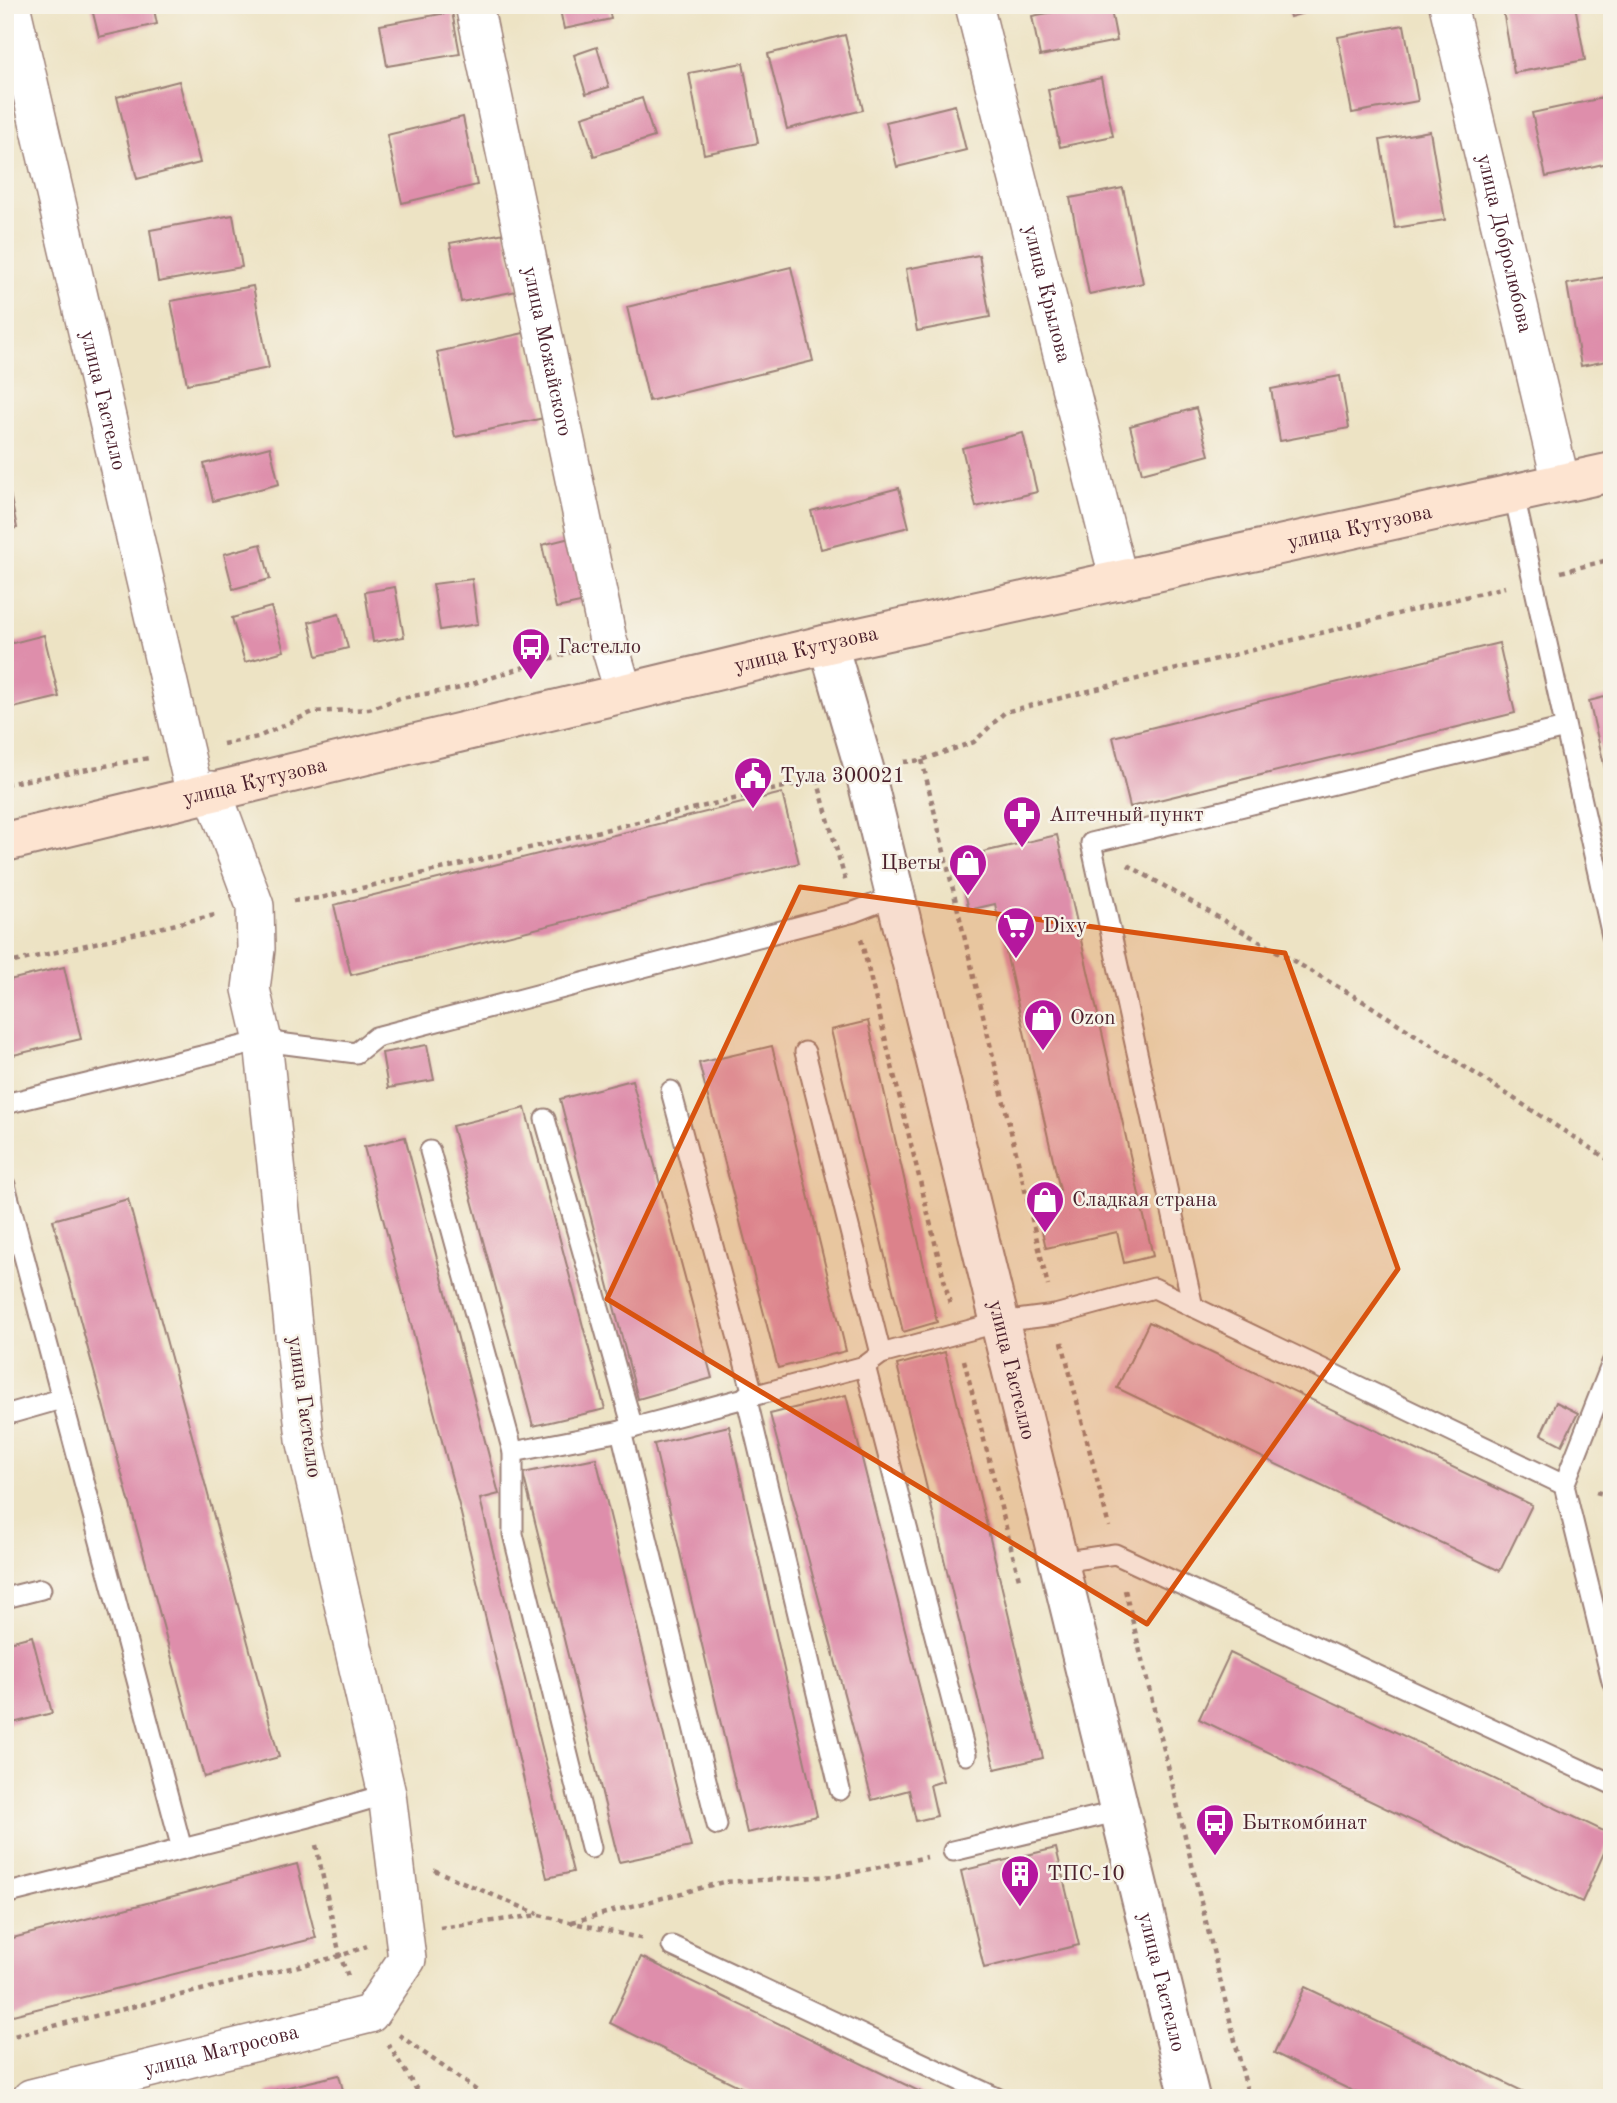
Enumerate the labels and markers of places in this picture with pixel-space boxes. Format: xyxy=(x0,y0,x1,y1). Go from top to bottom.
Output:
bus stop icon: Гастелло xyxy=(510,626,552,681)
place label: Гастелло xyxy=(558,637,641,658)
public building icon: Тула 300021 xyxy=(732,755,774,810)
place label: Тула 300021 xyxy=(780,766,905,787)
pharmacy icon: Аптечный пункт xyxy=(1001,794,1043,849)
place label: Аптечный пункт xyxy=(1049,805,1204,826)
shop icon: Цветы xyxy=(947,842,989,897)
place label: Цветы xyxy=(881,853,941,874)
supermarket icon: Dixy xyxy=(995,905,1037,960)
place label: Dixy xyxy=(1043,916,1087,937)
shop icon: Ozon xyxy=(1022,997,1064,1052)
place label: Ozon xyxy=(1070,1008,1116,1029)
shop icon: Сладкая страна xyxy=(1024,1179,1066,1234)
place label: Сладкая страна xyxy=(1072,1190,1217,1211)
bus stop icon: Быткомбинат xyxy=(1194,1802,1236,1857)
place label: Быткомбинат xyxy=(1242,1813,1367,1834)
building icon: ТПС-10 xyxy=(999,1853,1041,1908)
place label: ТПС-10 xyxy=(1047,1864,1125,1885)

